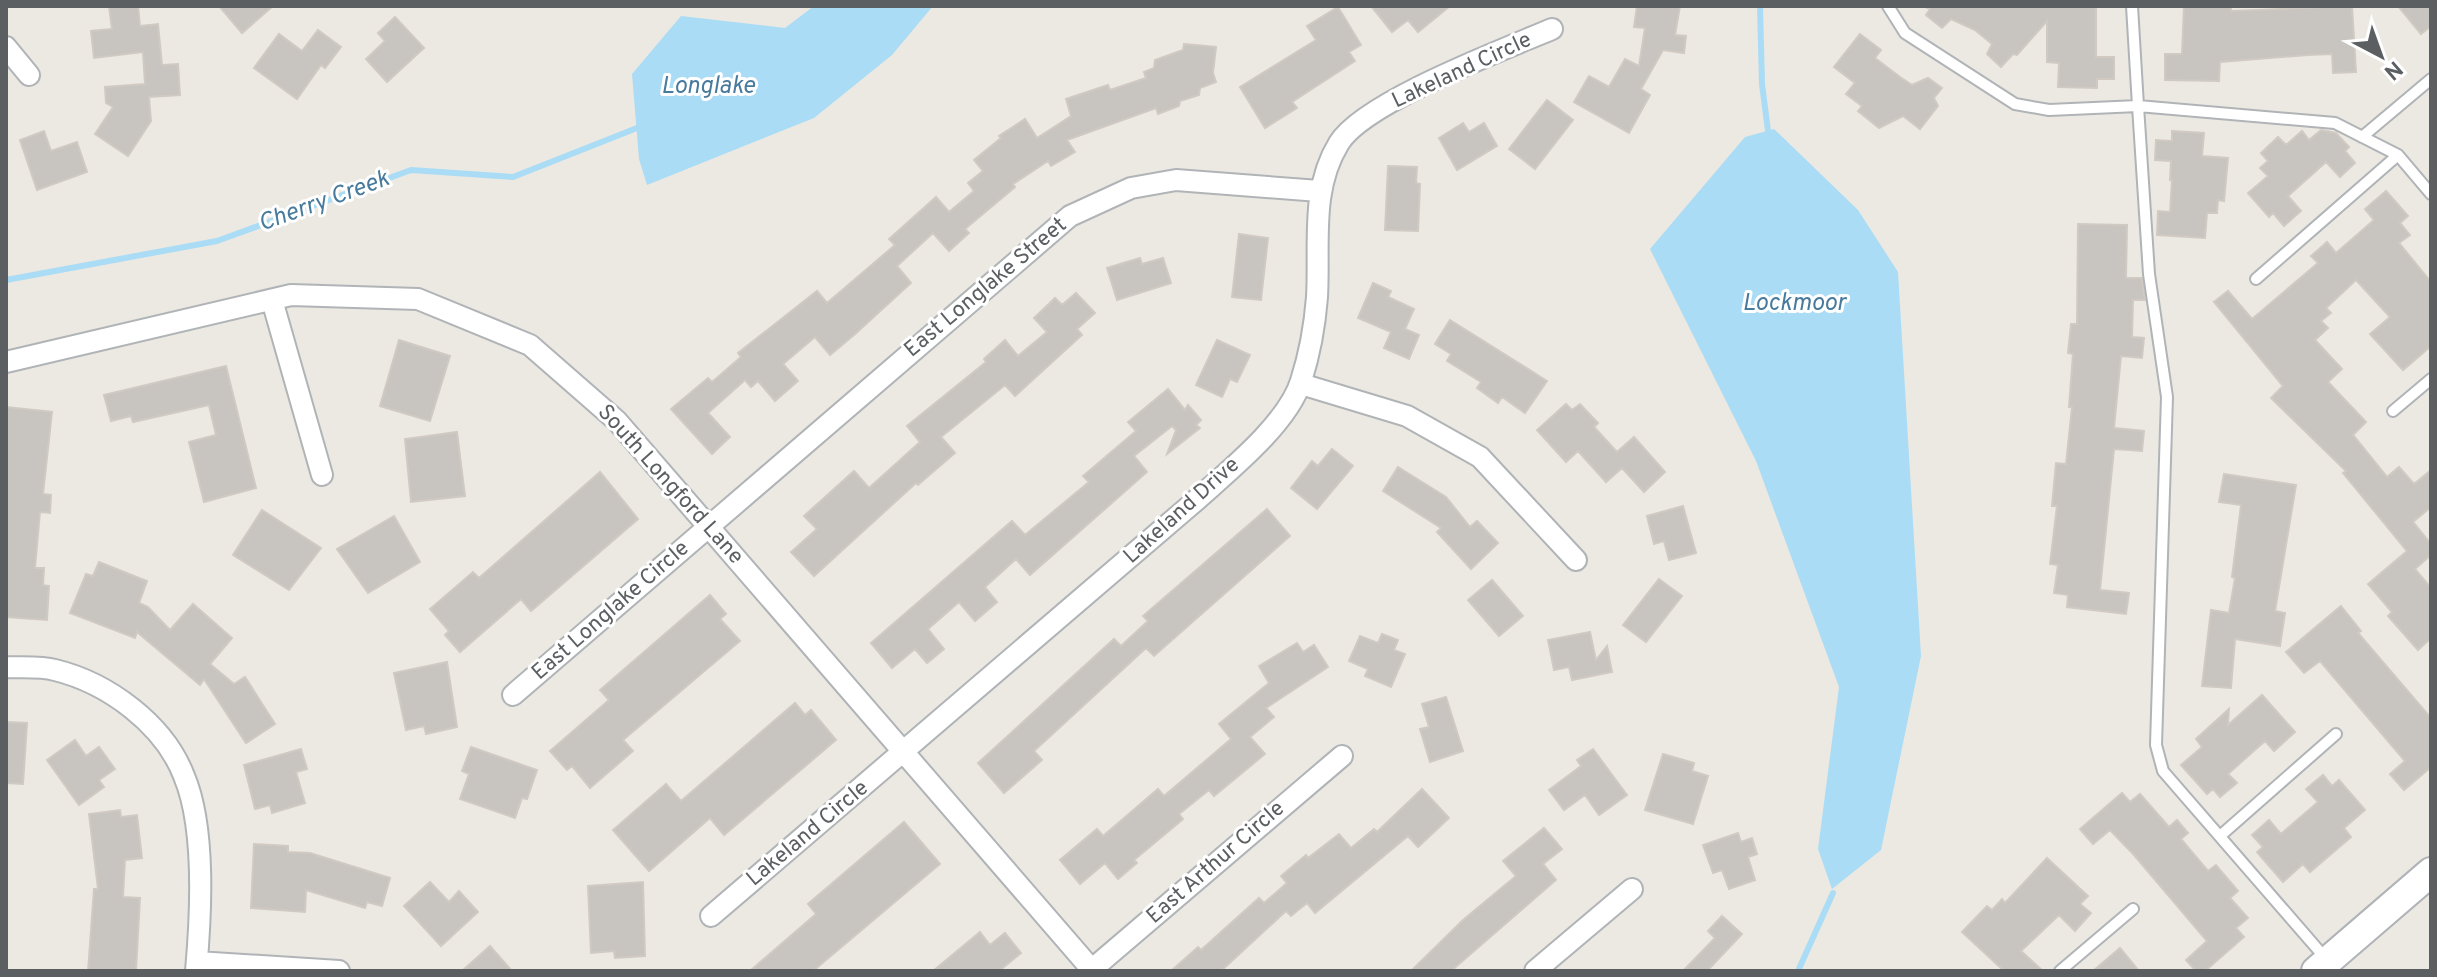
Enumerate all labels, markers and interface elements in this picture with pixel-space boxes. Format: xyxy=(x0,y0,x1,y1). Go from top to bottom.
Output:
north arrow xyxy=(2341,16,2421,96)
street label: Lakeland Circle xyxy=(1388,27,1536,115)
text: N xyxy=(2378,54,2407,85)
water label: Longlake xyxy=(661,72,756,102)
water label: Cherry Creek xyxy=(255,164,394,240)
street label: East Longlake Street xyxy=(899,212,1073,364)
water label: Lockmoor xyxy=(1742,289,1848,319)
street label: South Longford Lane xyxy=(591,400,749,570)
street label: Lakeland Drive xyxy=(1118,452,1246,570)
street label: East Longlake Circle xyxy=(527,535,695,687)
street label: Lakeland Circle xyxy=(741,775,875,893)
street label: East Arthur Circle xyxy=(1141,796,1291,930)

